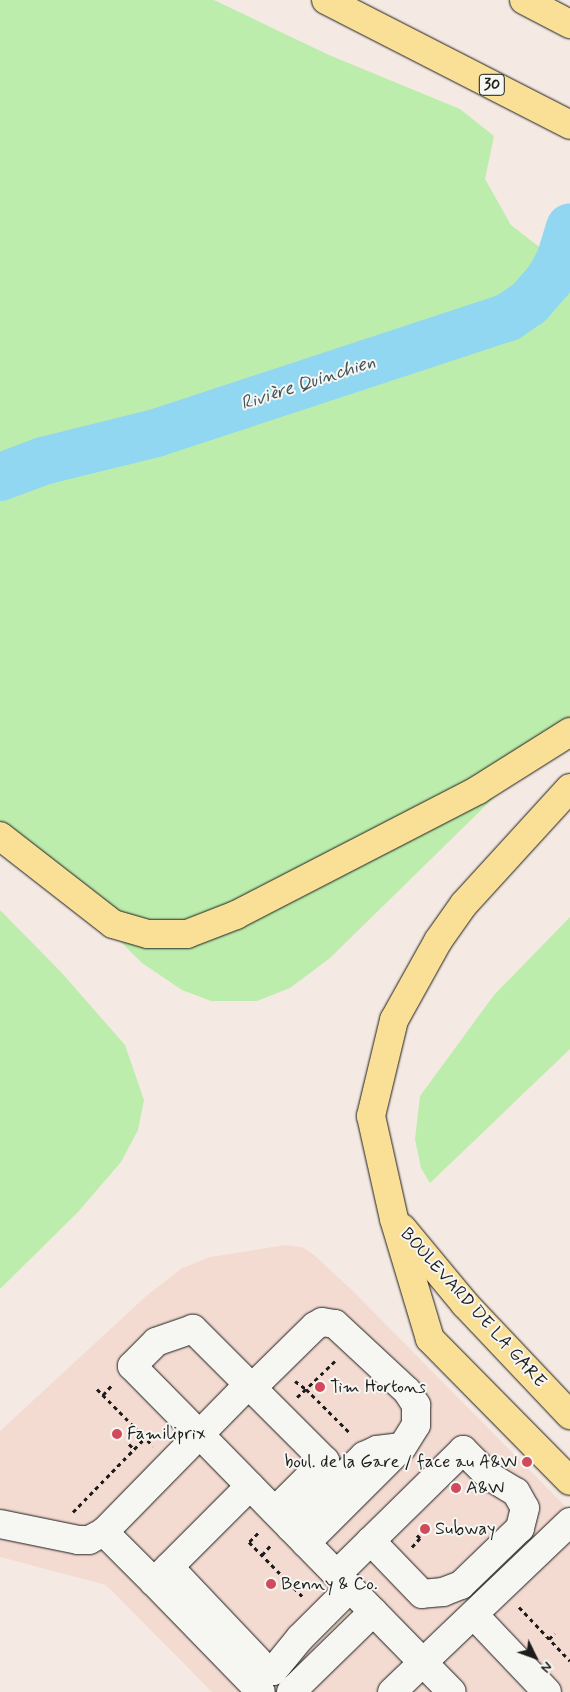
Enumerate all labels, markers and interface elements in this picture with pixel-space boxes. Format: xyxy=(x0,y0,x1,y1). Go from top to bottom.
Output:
road number: 30 xyxy=(478,72,506,98)
water label: Rivière Quinchien xyxy=(238,351,378,415)
street label: BOULEVARD DE LA GARE xyxy=(396,1224,550,1392)
place label: Tim Hortons xyxy=(330,1376,423,1398)
marker: Tim Hortons xyxy=(314,1381,326,1393)
place label: Familiprix xyxy=(127,1423,206,1445)
marker: Familiprix xyxy=(111,1428,123,1440)
place label: boul. de la Gare / face au A&W xyxy=(290,1451,517,1473)
marker: boul. de la Gare / face au A&W xyxy=(521,1456,533,1468)
place label: A&W xyxy=(466,1477,504,1499)
marker: A&W xyxy=(450,1482,462,1494)
place label: Subway xyxy=(435,1518,496,1540)
marker: Subway xyxy=(419,1523,431,1535)
place label: Benny & Co. xyxy=(281,1573,378,1595)
marker: Benny & Co. xyxy=(265,1578,277,1590)
north arrow xyxy=(510,1632,560,1682)
text: N xyxy=(536,1658,556,1677)

